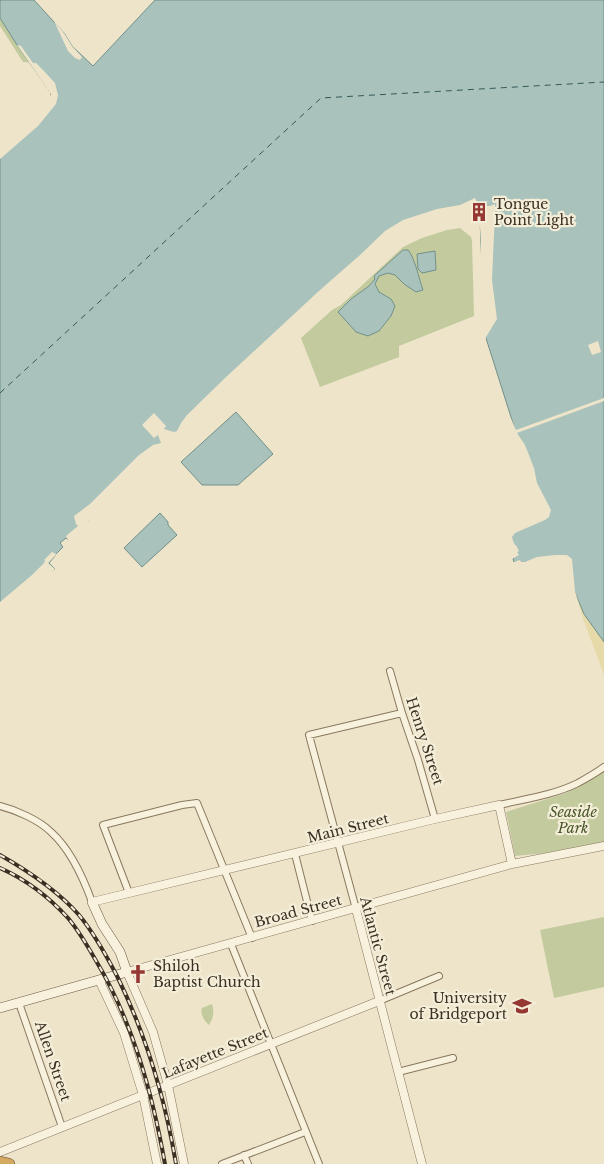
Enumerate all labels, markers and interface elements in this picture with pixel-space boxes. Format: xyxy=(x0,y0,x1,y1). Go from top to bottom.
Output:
place label: Tongue Point Light xyxy=(494,195,575,229)
building icon: Tongue Point Light xyxy=(468,201,490,223)
street label: Henry Street xyxy=(402,695,448,788)
park label: Seaside Park xyxy=(549,803,597,837)
street label: Main Street xyxy=(305,809,391,847)
street label: Broad Street xyxy=(252,891,344,931)
street label: Atlantic Street xyxy=(356,894,400,998)
place label: Shiloh Baptist Church xyxy=(153,957,261,991)
church icon: Shiloh Baptist Church xyxy=(127,963,149,985)
place label: University of Bridgeport xyxy=(409,989,508,1023)
school or university icon: University of Bridgeport xyxy=(511,995,533,1017)
street label: Allen Street xyxy=(31,1018,75,1104)
street label: Lafayette Street xyxy=(159,1023,271,1082)

